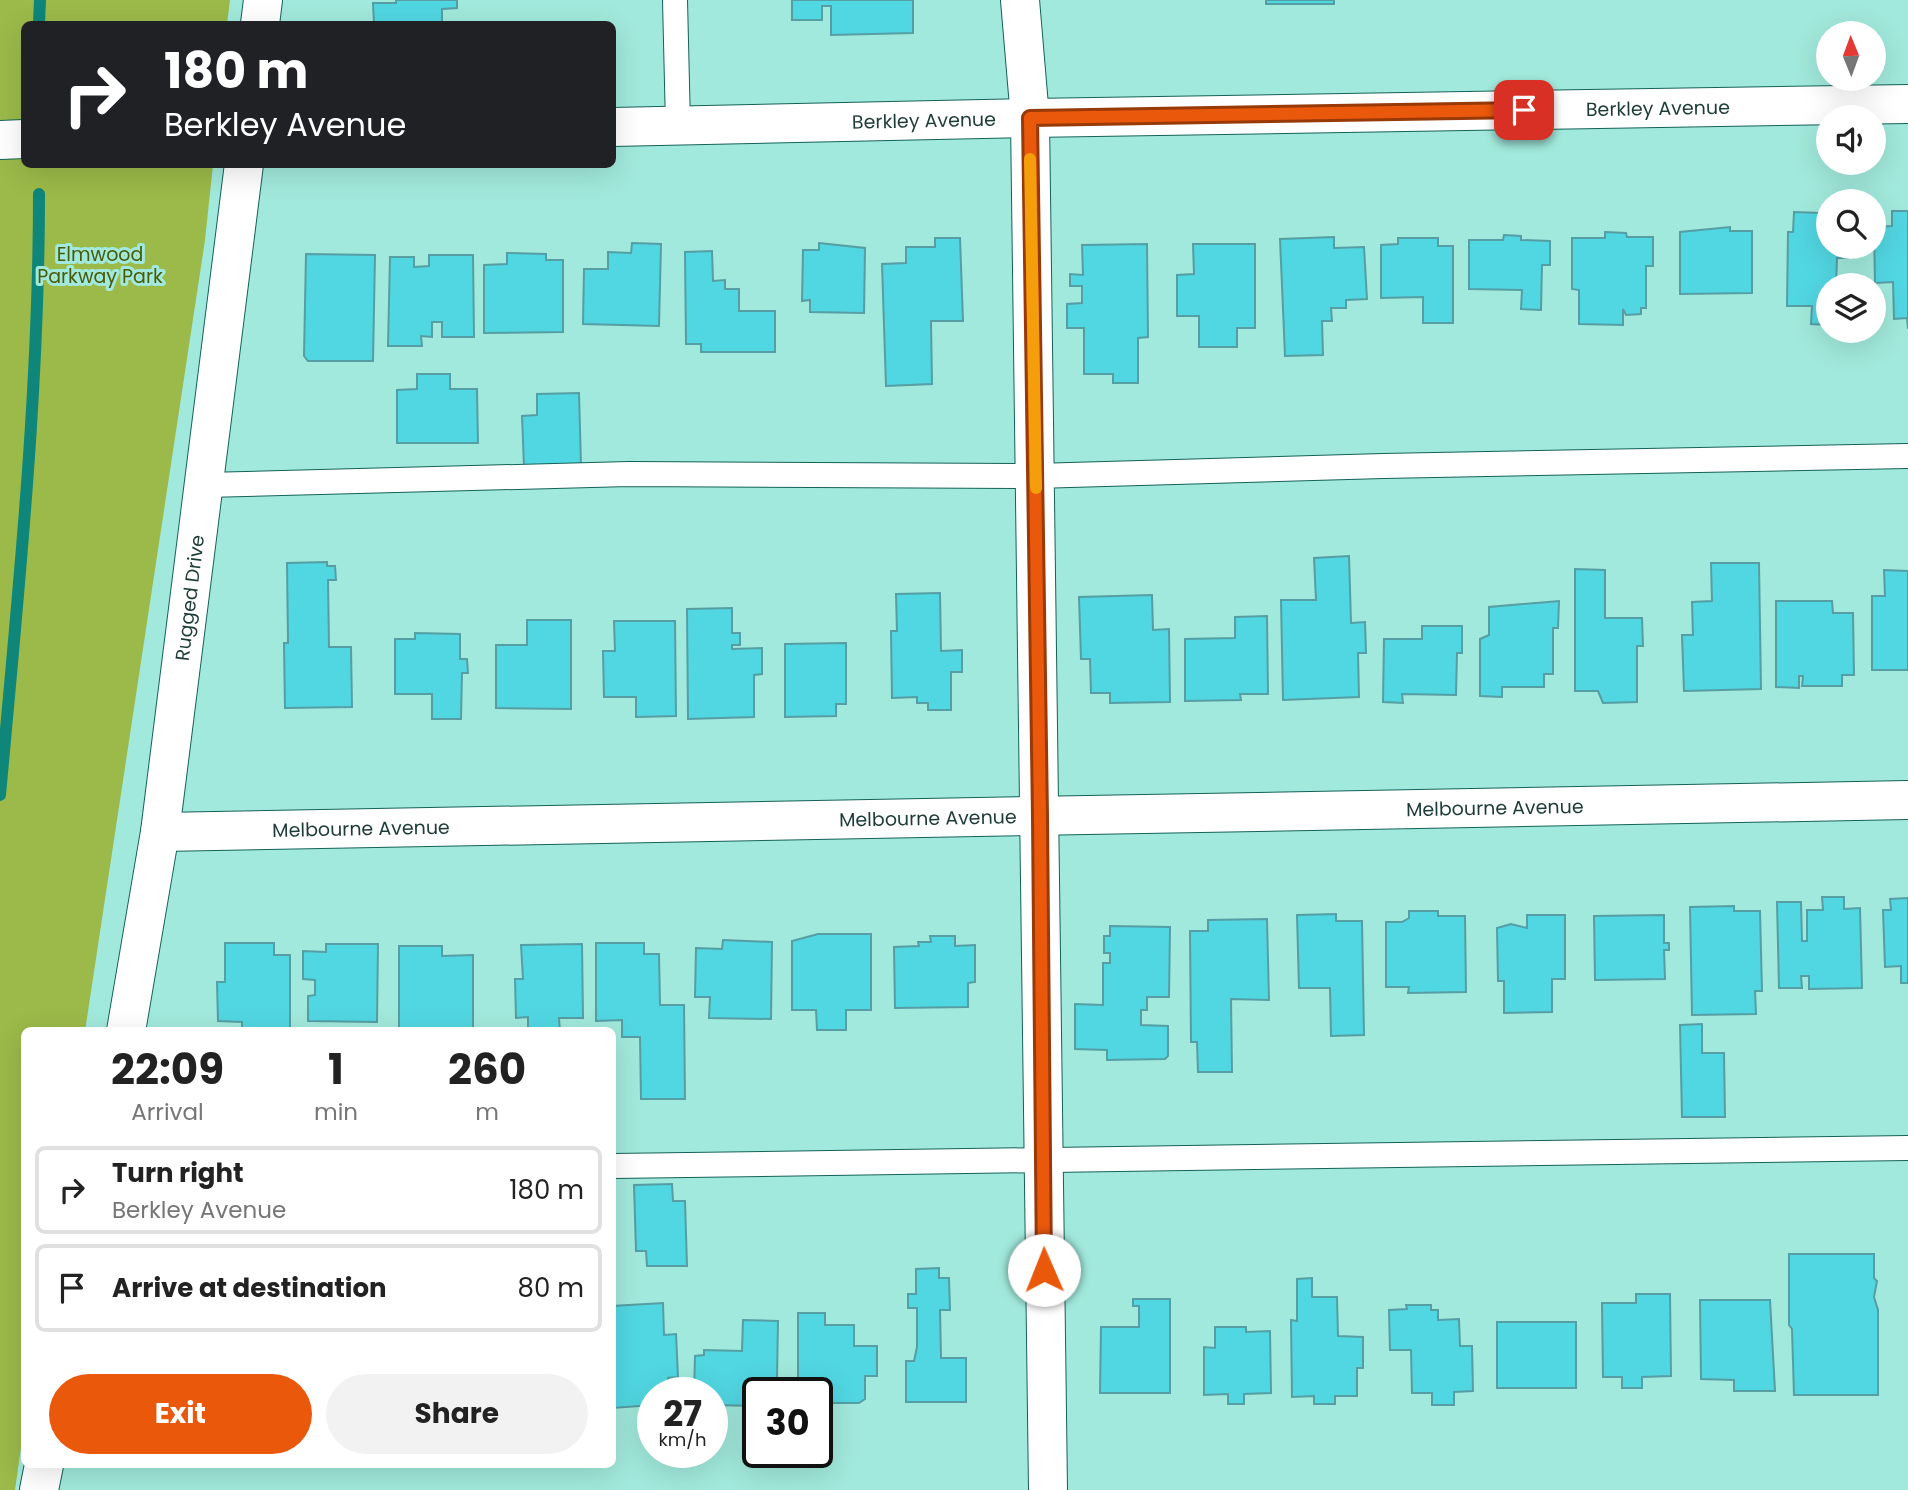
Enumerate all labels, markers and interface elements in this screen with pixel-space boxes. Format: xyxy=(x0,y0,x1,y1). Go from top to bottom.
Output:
north arrow xyxy=(1816,21,1886,91)
map controls xyxy=(1816,21,1886,343)
text: 180 m xyxy=(164,37,308,105)
icon: right xyxy=(49,49,140,140)
pin xyxy=(1494,80,1554,140)
icon: arrive xyxy=(1505,91,1543,129)
street label: Berkley Avenue xyxy=(1586,94,1730,123)
text: Berkley Avenue xyxy=(164,102,406,147)
button: sound xyxy=(1816,105,1886,175)
street label: Berkley Avenue xyxy=(852,106,996,136)
button: search xyxy=(1816,189,1886,259)
park label: Elmwood Parkway Park xyxy=(37,241,163,290)
button: layers xyxy=(1816,273,1886,343)
street label: Rugged Drive xyxy=(169,533,211,662)
street label: Melbourne Avenue xyxy=(1406,793,1584,823)
street label: Melbourne Avenue xyxy=(839,803,1017,834)
street label: Melbourne Avenue xyxy=(272,814,450,844)
text: 22:09 xyxy=(111,1040,224,1099)
text: 1 xyxy=(328,1040,344,1099)
text: 260 xyxy=(448,1040,526,1099)
text: Arrival xyxy=(131,1096,204,1128)
text: min xyxy=(314,1096,358,1128)
text: m xyxy=(475,1096,499,1128)
text: Turn right xyxy=(112,1155,244,1191)
icon: right xyxy=(53,1171,91,1209)
text: 180 m xyxy=(509,1172,584,1208)
text: Berkley Avenue xyxy=(112,1194,286,1226)
position arrow xyxy=(1007,1233,1081,1307)
icon: arrive xyxy=(53,1269,91,1307)
text: Arrive at destination xyxy=(112,1270,387,1306)
text: 80 m xyxy=(518,1270,584,1306)
button: Exit xyxy=(49,1374,312,1454)
button: Share xyxy=(326,1374,588,1454)
speed limit sign: 30 xyxy=(742,1377,833,1468)
text: 27 xyxy=(663,1389,702,1438)
text: km/h xyxy=(659,1427,706,1452)

